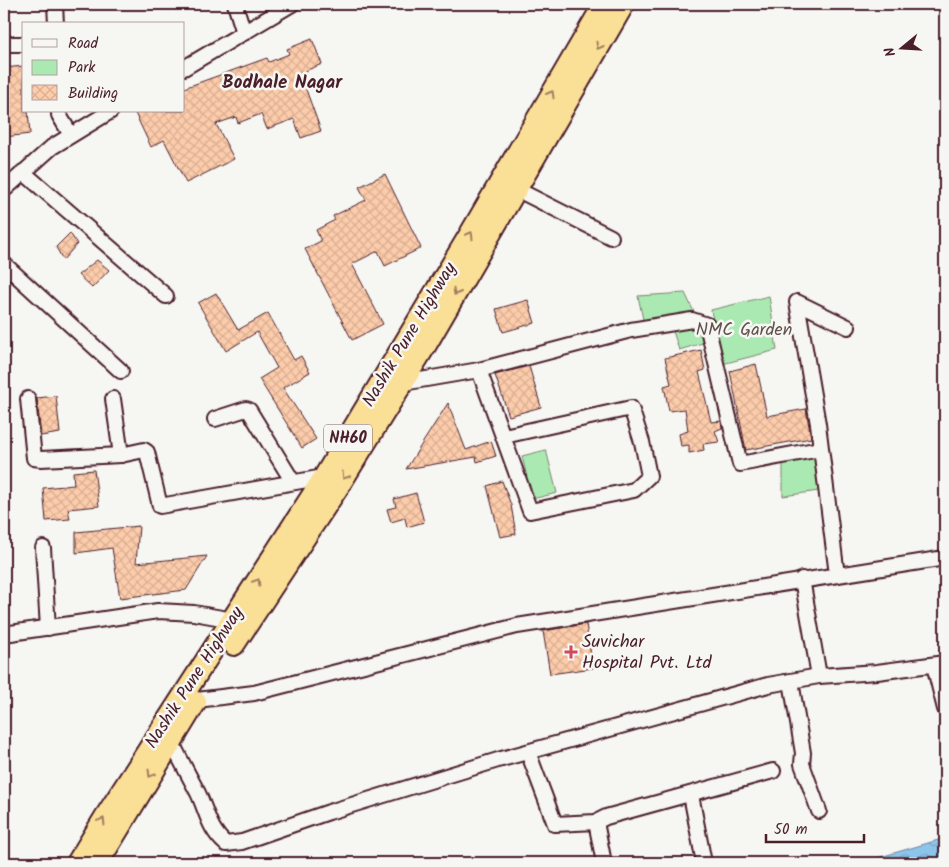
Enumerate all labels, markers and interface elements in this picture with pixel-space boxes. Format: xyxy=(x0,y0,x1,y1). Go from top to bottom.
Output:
legend xyxy=(22,22,185,112)
north arrow xyxy=(876,22,926,72)
text: Road xyxy=(68,32,99,56)
one-way arrow xyxy=(596,40,606,49)
text: N xyxy=(879,44,902,59)
text: Park xyxy=(68,56,96,80)
district label: Bodhale Nagar xyxy=(222,68,343,98)
text: Building xyxy=(68,82,118,106)
one-way arrow xyxy=(545,90,555,99)
one-way arrow xyxy=(463,231,473,240)
street label: Nashik Pune Highway xyxy=(355,256,465,413)
one-way arrow xyxy=(453,287,463,296)
park label: NMC Garden xyxy=(696,316,792,345)
road number: NH60 xyxy=(324,424,372,452)
one-way arrow xyxy=(342,471,352,480)
one-way arrow xyxy=(251,579,261,588)
street label: Nashik Pune Highway xyxy=(138,601,252,755)
place label: Suvichar Hospital Pvt. Ltd xyxy=(582,628,712,678)
marker: Suvichar Hospital Pvt. Ltd xyxy=(564,645,578,659)
one-way arrow xyxy=(148,768,158,777)
scale bar xyxy=(766,812,864,844)
one-way arrow xyxy=(96,818,106,827)
text: 50 m xyxy=(774,818,808,842)

